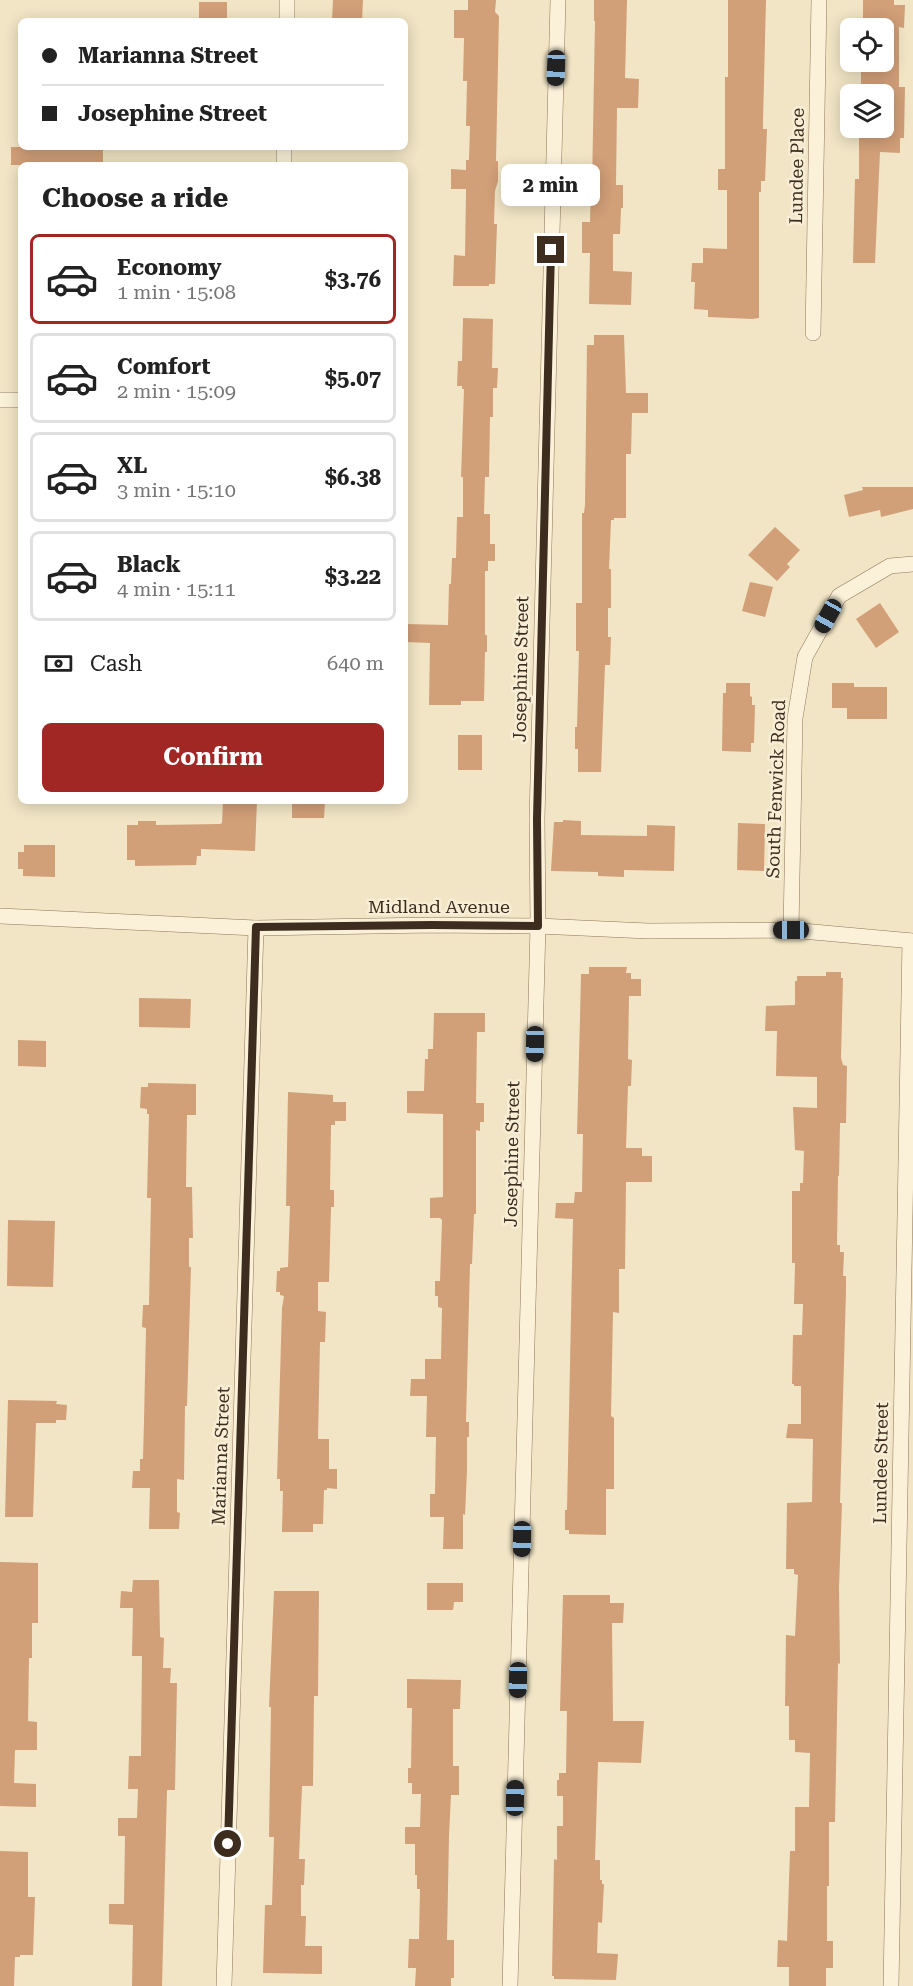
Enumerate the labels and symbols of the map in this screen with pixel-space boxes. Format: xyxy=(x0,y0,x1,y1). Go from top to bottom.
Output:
car xyxy=(546,50,566,86)
street label: Lundee Place xyxy=(785,107,808,224)
callout: 2 min xyxy=(502,163,600,205)
route end xyxy=(537,236,564,263)
street label: Josephine Street xyxy=(509,595,532,742)
car xyxy=(811,596,845,636)
street label: South Fenwick Road xyxy=(762,699,789,879)
street label: Midland Avenue xyxy=(368,896,510,917)
car xyxy=(773,921,809,939)
car xyxy=(526,1026,544,1062)
street label: Josephine Street xyxy=(500,1080,523,1227)
street label: Marianna Street xyxy=(208,1386,233,1526)
street label: Lundee Street xyxy=(869,1402,892,1524)
car xyxy=(513,1521,531,1557)
car xyxy=(509,1662,527,1698)
car xyxy=(506,1780,524,1816)
route start xyxy=(214,1830,241,1857)

